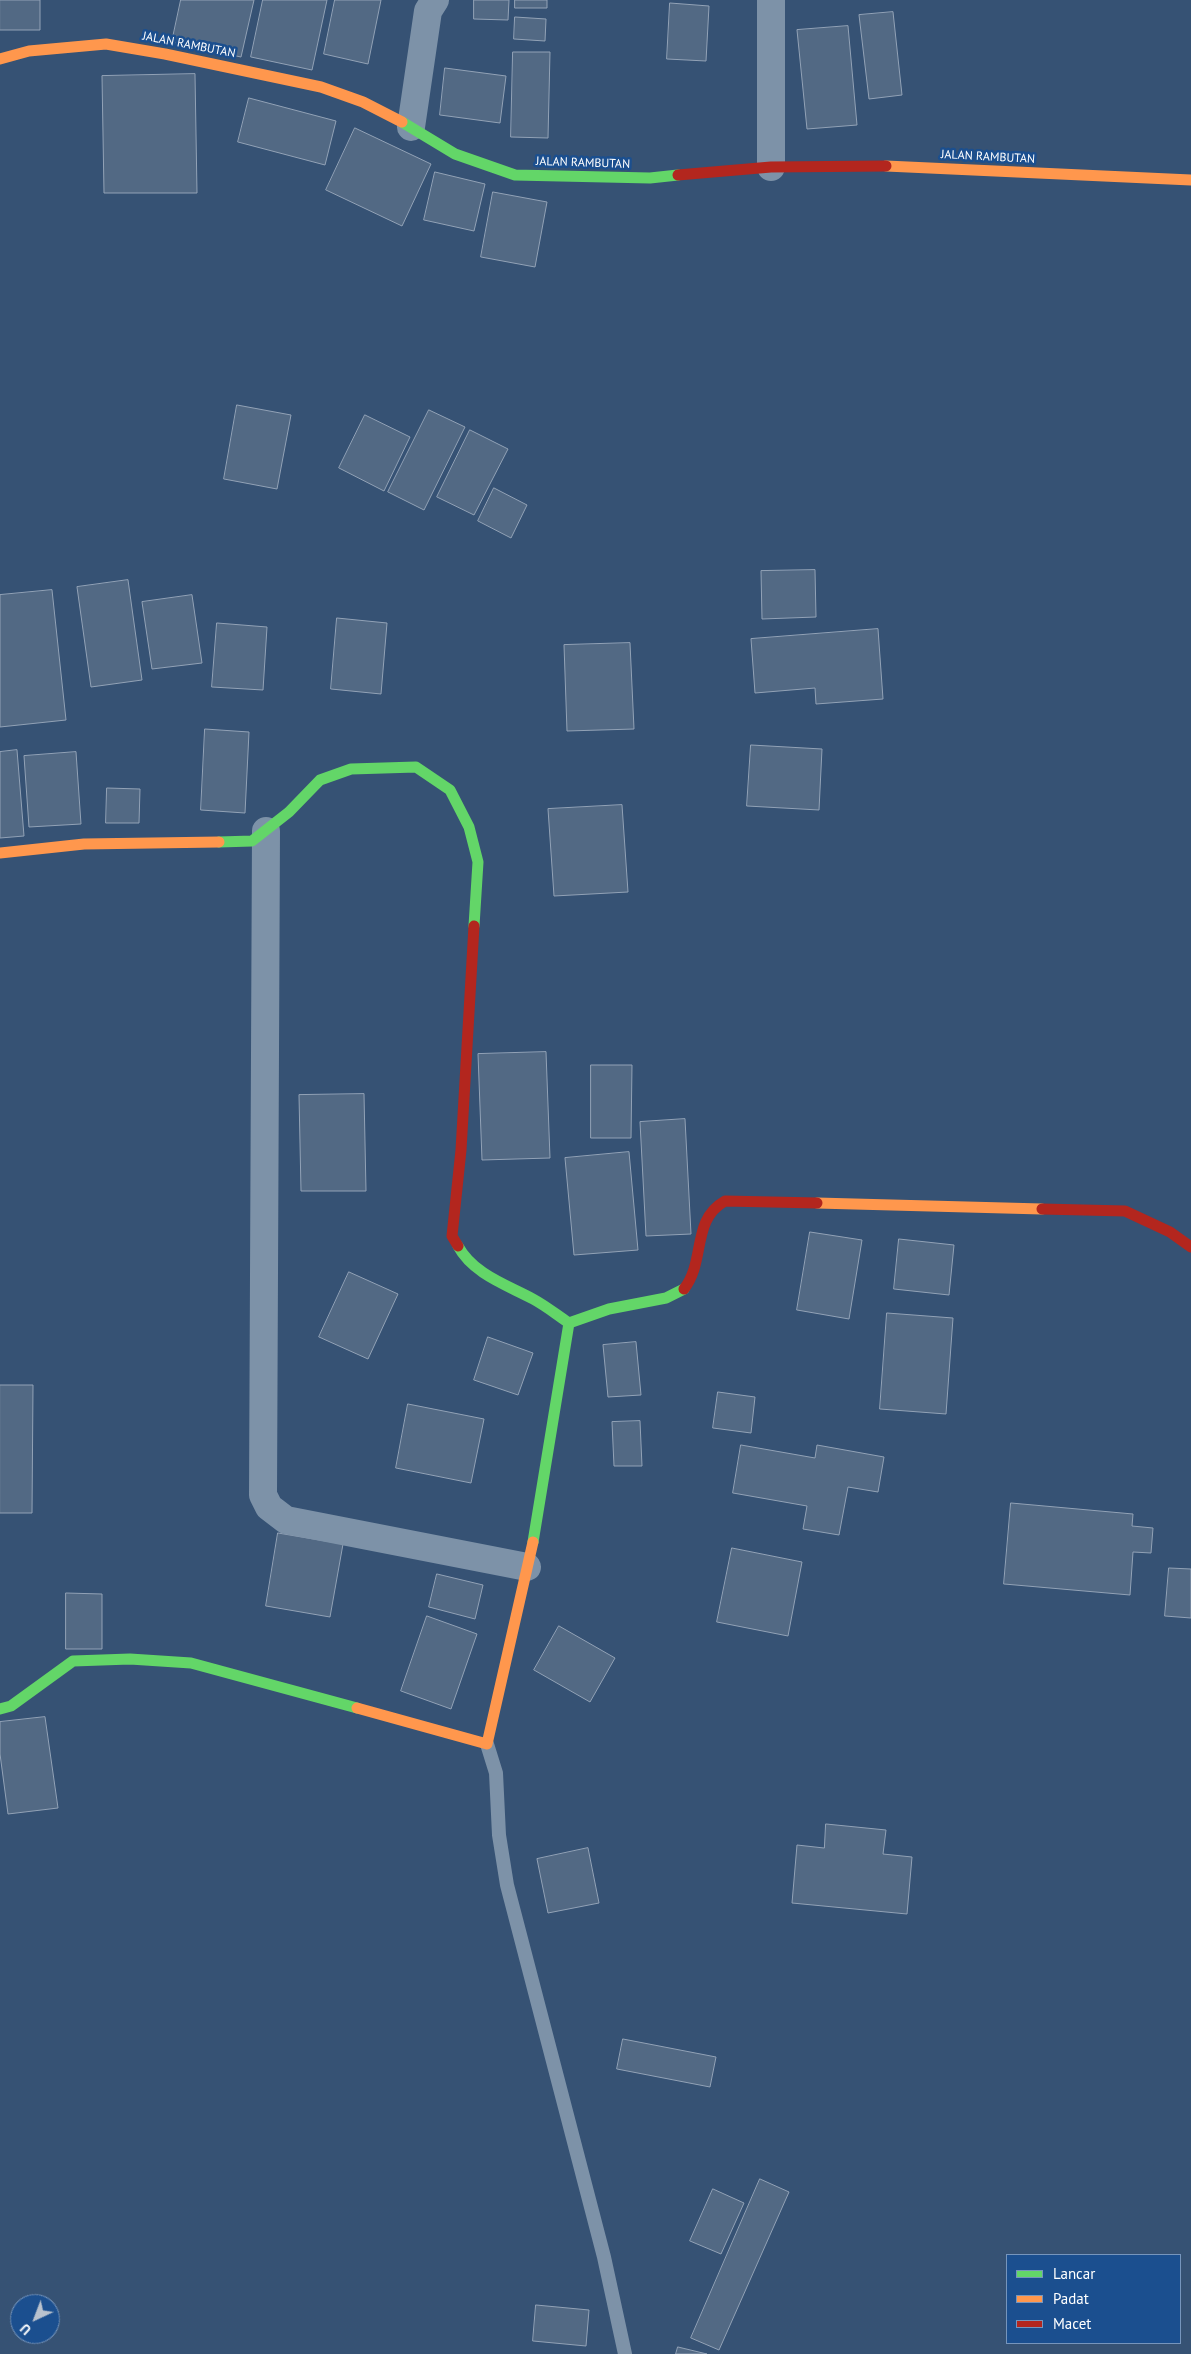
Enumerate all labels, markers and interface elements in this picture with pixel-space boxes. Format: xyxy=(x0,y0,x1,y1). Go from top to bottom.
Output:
street label: JALAN RAMBUTAN xyxy=(141,29,237,61)
street label: JALAN RAMBUTAN xyxy=(941,147,1035,167)
street label: JALAN RAMBUTAN xyxy=(536,154,630,172)
legend xyxy=(1006,2254,1181,2344)
text: Lancar xyxy=(1053,2264,1095,2283)
text: Padat xyxy=(1053,2289,1089,2308)
north arrow xyxy=(10,2294,60,2344)
text: Macet xyxy=(1053,2314,1091,2333)
text: U xyxy=(16,2320,35,2339)

